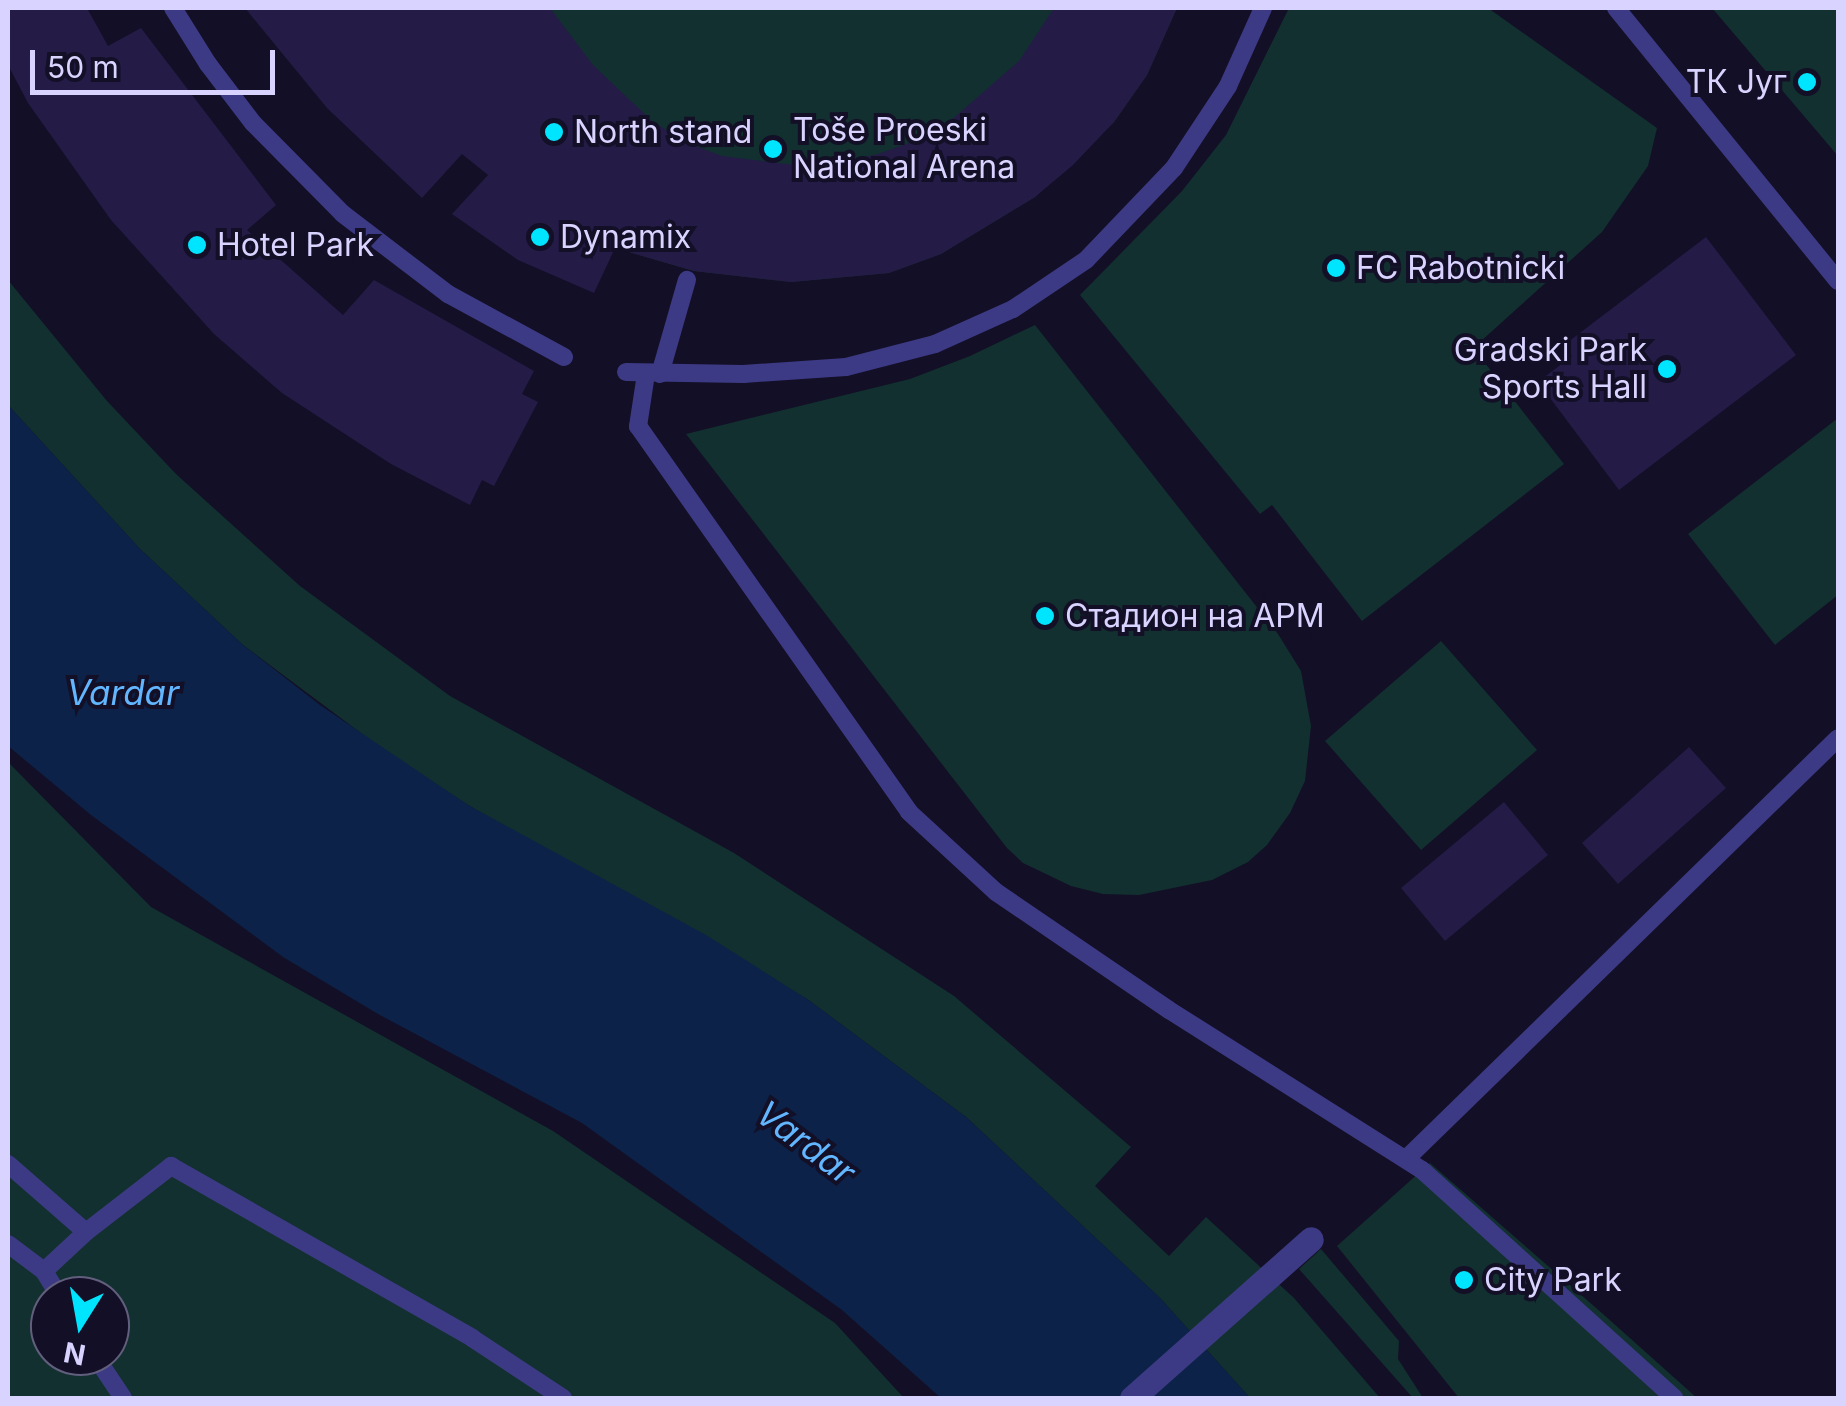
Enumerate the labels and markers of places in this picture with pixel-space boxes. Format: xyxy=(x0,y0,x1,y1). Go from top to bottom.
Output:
place label: ТК Југ xyxy=(1686,63,1787,101)
marker: ТК Југ xyxy=(1796,71,1818,93)
place label: Toše Proeski National Arena xyxy=(793,112,1015,187)
place label: North stand xyxy=(574,113,752,151)
marker: North stand xyxy=(543,121,565,143)
marker: Toše Proeski National Arena xyxy=(762,138,784,160)
place label: Dynamix xyxy=(560,218,691,256)
place label: Hotel Park xyxy=(217,226,374,264)
marker: Dynamix xyxy=(529,226,551,248)
marker: Hotel Park xyxy=(186,234,208,256)
place label: FC Rabotnicki xyxy=(1356,249,1565,287)
marker: FC Rabotnicki xyxy=(1325,257,1347,279)
place label: Gradski Park Sports Hall xyxy=(1454,332,1647,407)
marker: Gradski Park Sports Hall xyxy=(1656,358,1678,380)
place label: Стадион на АРМ xyxy=(1065,597,1325,635)
marker: Стадион на АРМ xyxy=(1034,605,1056,627)
place label: City Park xyxy=(1484,1261,1622,1299)
marker: City Park xyxy=(1453,1269,1475,1291)

